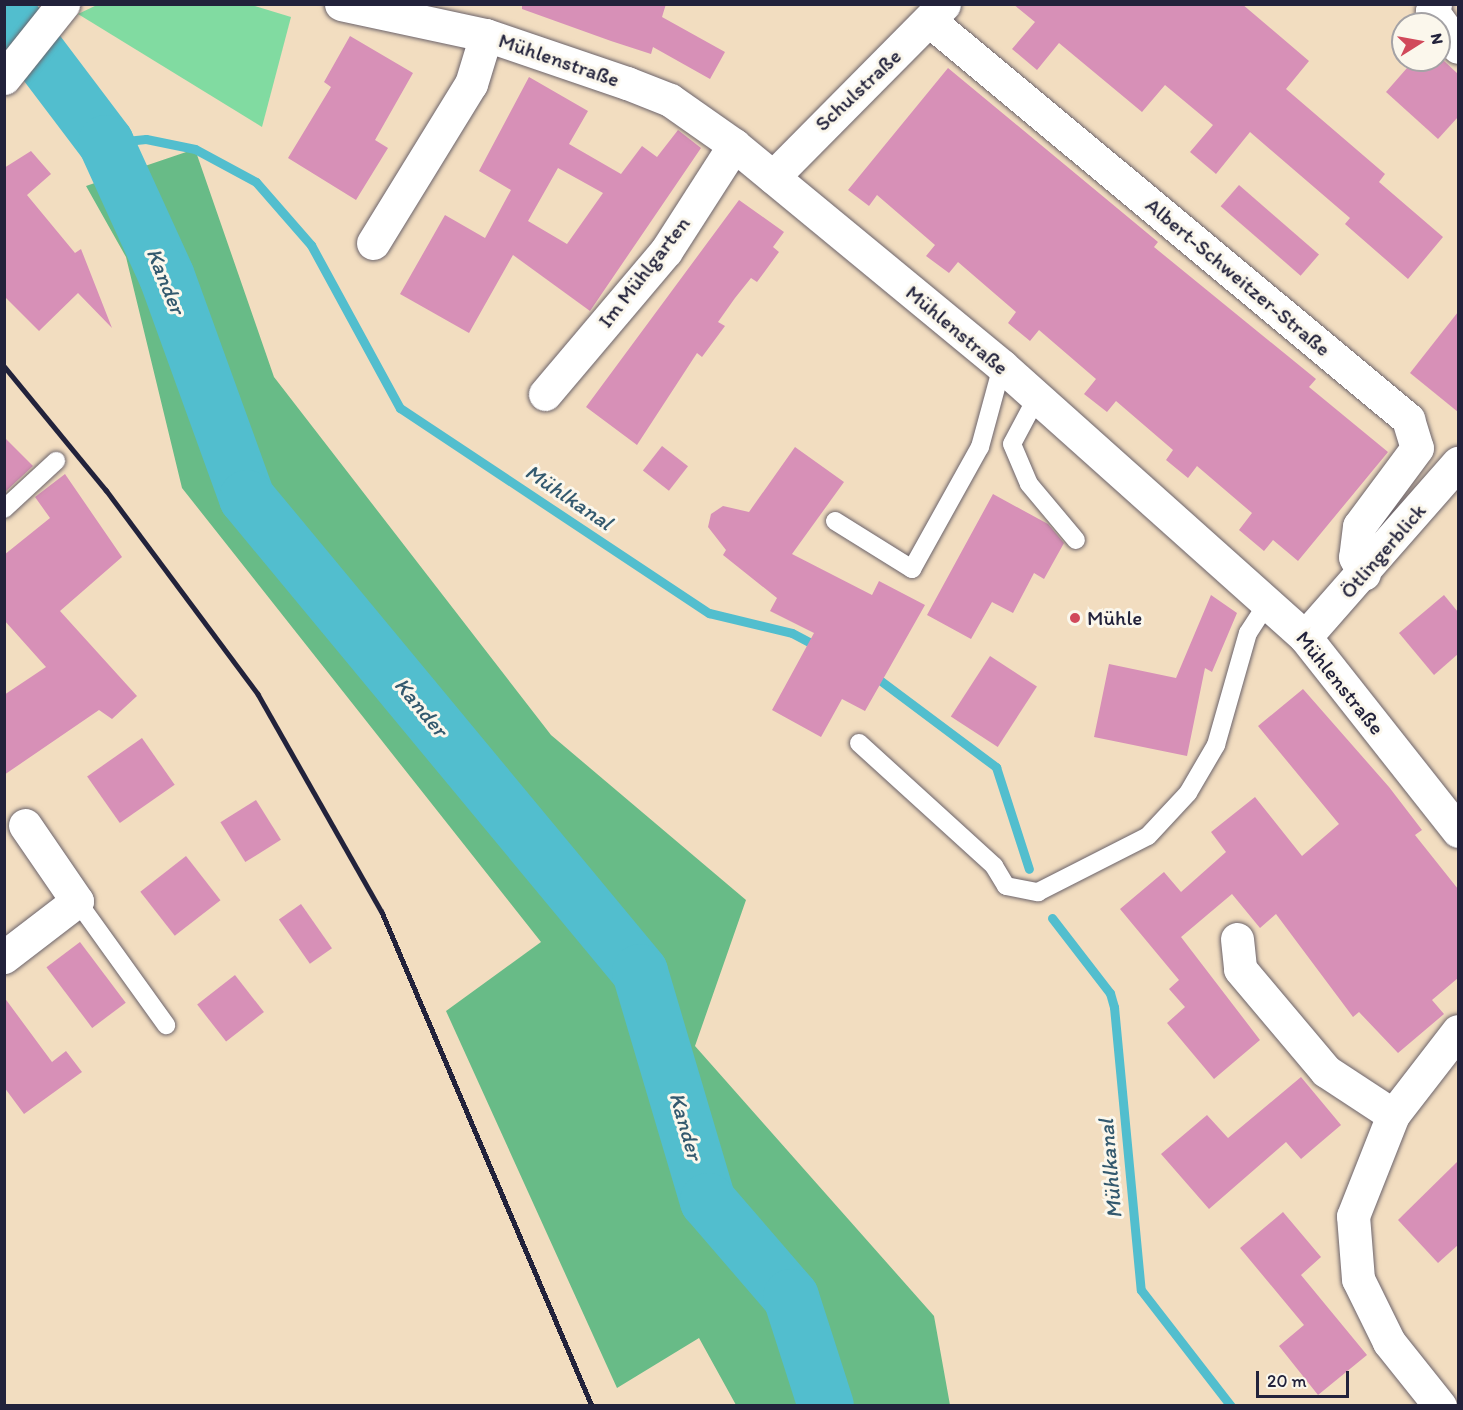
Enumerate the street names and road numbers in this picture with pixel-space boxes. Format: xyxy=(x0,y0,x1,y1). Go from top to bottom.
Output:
street label: Mühlenstraße xyxy=(495,28,623,92)
street label: Schulstraße xyxy=(810,44,906,136)
street label: Albert-Schweitzer-Straße xyxy=(1140,192,1336,362)
street label: Im Mühlgarten xyxy=(592,211,696,333)
street label: Mühlenstraße xyxy=(901,280,1013,380)
street label: Ötlingerblick xyxy=(1335,498,1431,604)
street label: Mühlenstraße xyxy=(1291,626,1389,740)

